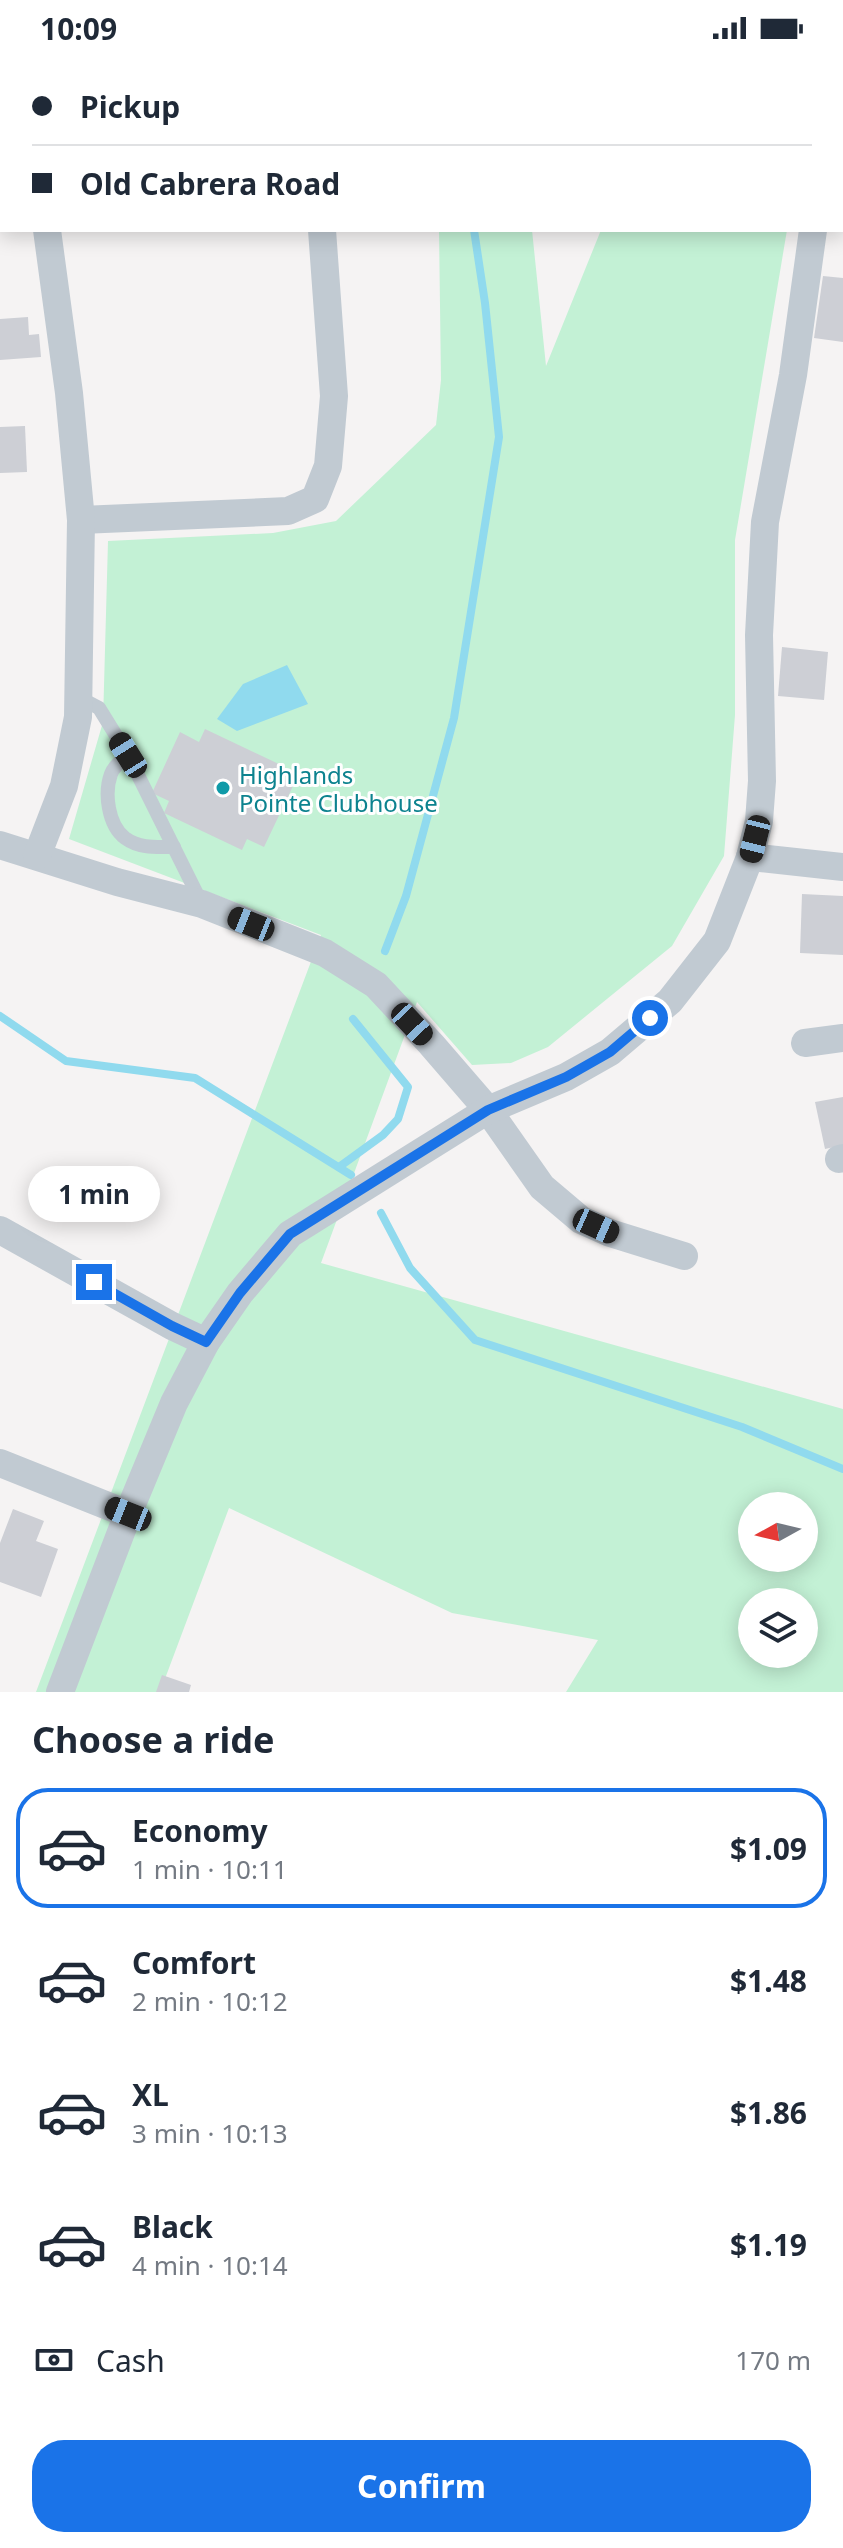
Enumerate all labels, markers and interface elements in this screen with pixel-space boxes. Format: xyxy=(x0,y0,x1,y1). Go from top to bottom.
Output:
text: 10:09 xyxy=(40,8,117,49)
text: Pickup xyxy=(80,86,180,127)
text: Old Cabrera Road xyxy=(80,163,340,204)
car xyxy=(105,728,151,782)
place label: Highlands Pointe Clubhouse xyxy=(239,758,438,819)
marker: Highlands Pointe Clubhouse xyxy=(214,779,232,797)
car xyxy=(738,813,772,865)
car xyxy=(224,904,278,944)
car xyxy=(387,998,437,1050)
route start xyxy=(632,1000,668,1036)
callout: 1 min xyxy=(28,1166,160,1222)
text: 1 min xyxy=(58,1176,130,1212)
car xyxy=(569,1205,623,1247)
route end xyxy=(76,1264,112,1300)
north arrow xyxy=(738,1492,818,1572)
map controls xyxy=(738,1492,818,1668)
car xyxy=(101,1494,155,1534)
button: layers xyxy=(738,1588,818,1668)
text: Choose a ride xyxy=(32,1715,274,1764)
text: Economy xyxy=(132,1810,268,1851)
icon: car xyxy=(36,1812,108,1884)
text: $1.09 xyxy=(730,1828,807,1869)
text: 1 min · 10:11 xyxy=(132,1851,288,1887)
text: Comfort xyxy=(132,1942,256,1983)
icon: car xyxy=(36,1944,108,2016)
text: $1.48 xyxy=(730,1960,807,2001)
text: 2 min · 10:12 xyxy=(132,1983,288,2019)
text: XL xyxy=(132,2074,169,2115)
icon: car xyxy=(36,2076,108,2148)
text: $1.86 xyxy=(730,2092,807,2133)
text: 3 min · 10:13 xyxy=(132,2115,288,2151)
text: Black xyxy=(132,2206,213,2247)
icon: car xyxy=(36,2208,108,2280)
text: $1.19 xyxy=(730,2224,807,2265)
text: 4 min · 10:14 xyxy=(132,2247,288,2283)
icon: cash xyxy=(32,2338,76,2382)
text: Cash xyxy=(96,2340,165,2381)
text: 170 m xyxy=(735,2342,811,2378)
button: Confirm xyxy=(32,2440,811,2532)

